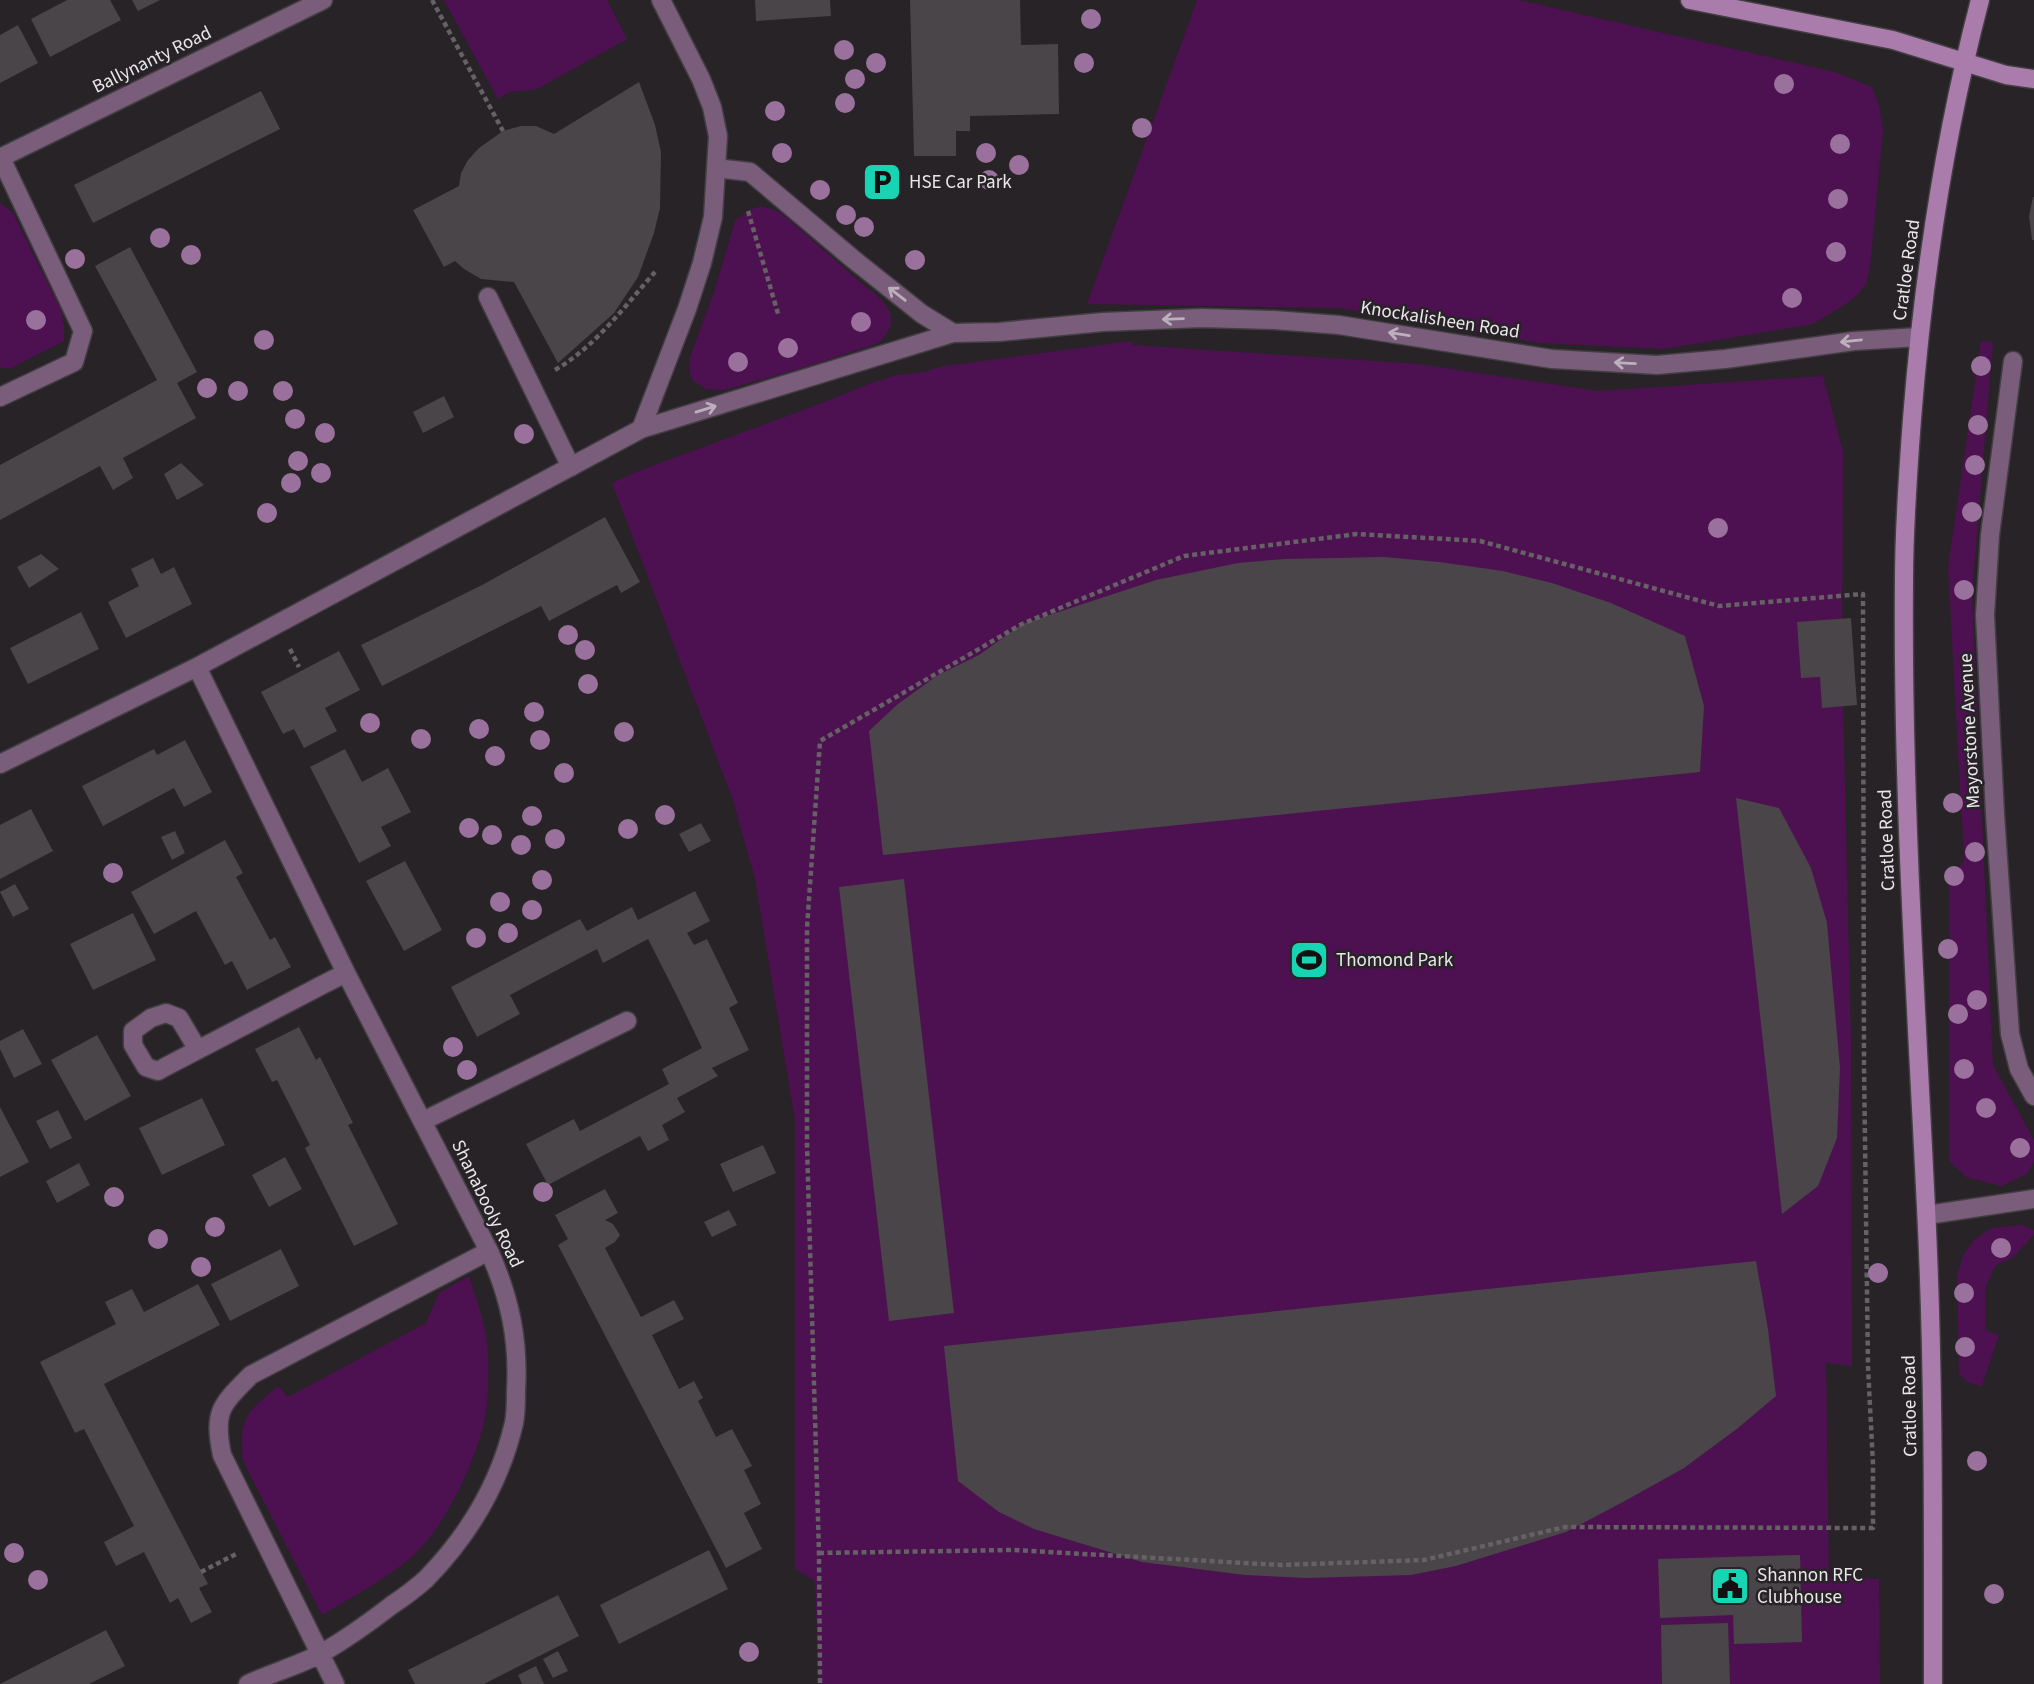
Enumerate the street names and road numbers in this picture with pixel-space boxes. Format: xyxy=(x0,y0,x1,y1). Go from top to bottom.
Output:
street label: Ballynanty Road xyxy=(88,19,216,101)
street label: Cratloe Road xyxy=(1887,218,1927,322)
street label: Knockalisheen Road xyxy=(1358,294,1522,346)
street label: Mayorstone Avenue xyxy=(1952,653,1988,809)
street label: Cratloe Road xyxy=(1872,789,1902,891)
street label: Shanabooly Road xyxy=(444,1135,530,1273)
street label: Cratloe Road xyxy=(1896,1355,1924,1457)

